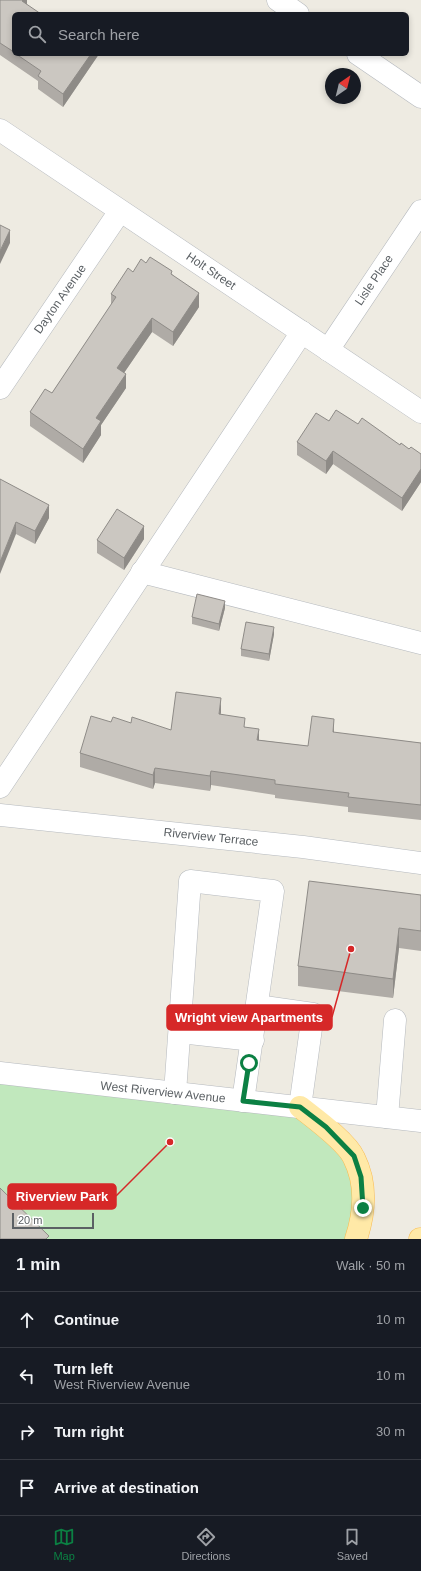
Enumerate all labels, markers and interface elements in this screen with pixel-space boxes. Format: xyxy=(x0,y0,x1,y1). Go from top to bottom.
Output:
search box xyxy=(12,12,409,56)
icon: search xyxy=(26,23,48,45)
text: Search here xyxy=(58,26,140,43)
north arrow xyxy=(325,68,361,104)
street label: Holt Street xyxy=(184,249,239,293)
street label: Lisle Place xyxy=(352,252,396,308)
street label: Dayton Avenue xyxy=(31,261,89,336)
street label: Riverview Terrace xyxy=(163,825,259,849)
callout: Wright view Apartments xyxy=(167,1005,332,1030)
text: Wright view Apartments xyxy=(175,1010,323,1025)
route start xyxy=(240,1054,258,1072)
street label: West Riverview Avenue xyxy=(100,1078,227,1106)
callout: Riverview Park xyxy=(8,1184,116,1209)
text: Riverview Park xyxy=(16,1189,109,1204)
route end xyxy=(354,1199,372,1217)
scale bar xyxy=(12,1211,94,1230)
text: 20 m xyxy=(18,1214,42,1226)
text: 1 min xyxy=(16,1255,60,1274)
text: Walk · 50 m xyxy=(336,1258,405,1273)
icon: ahead xyxy=(16,1309,38,1331)
text: Continue xyxy=(54,1311,119,1328)
text: 10 m xyxy=(376,1312,405,1327)
text: Turn left xyxy=(54,1360,113,1377)
icon: left xyxy=(16,1365,38,1387)
text: 10 m xyxy=(376,1368,405,1383)
text: West Riverview Avenue xyxy=(54,1377,190,1392)
icon: right xyxy=(16,1421,38,1443)
text: Turn right xyxy=(54,1423,124,1440)
text: 30 m xyxy=(376,1424,405,1439)
icon: arrive xyxy=(16,1477,38,1499)
text: Arrive at destination xyxy=(54,1479,199,1496)
tab: Map xyxy=(53,1526,75,1562)
tab: Directions xyxy=(181,1526,230,1562)
tab: Saved xyxy=(337,1526,368,1562)

